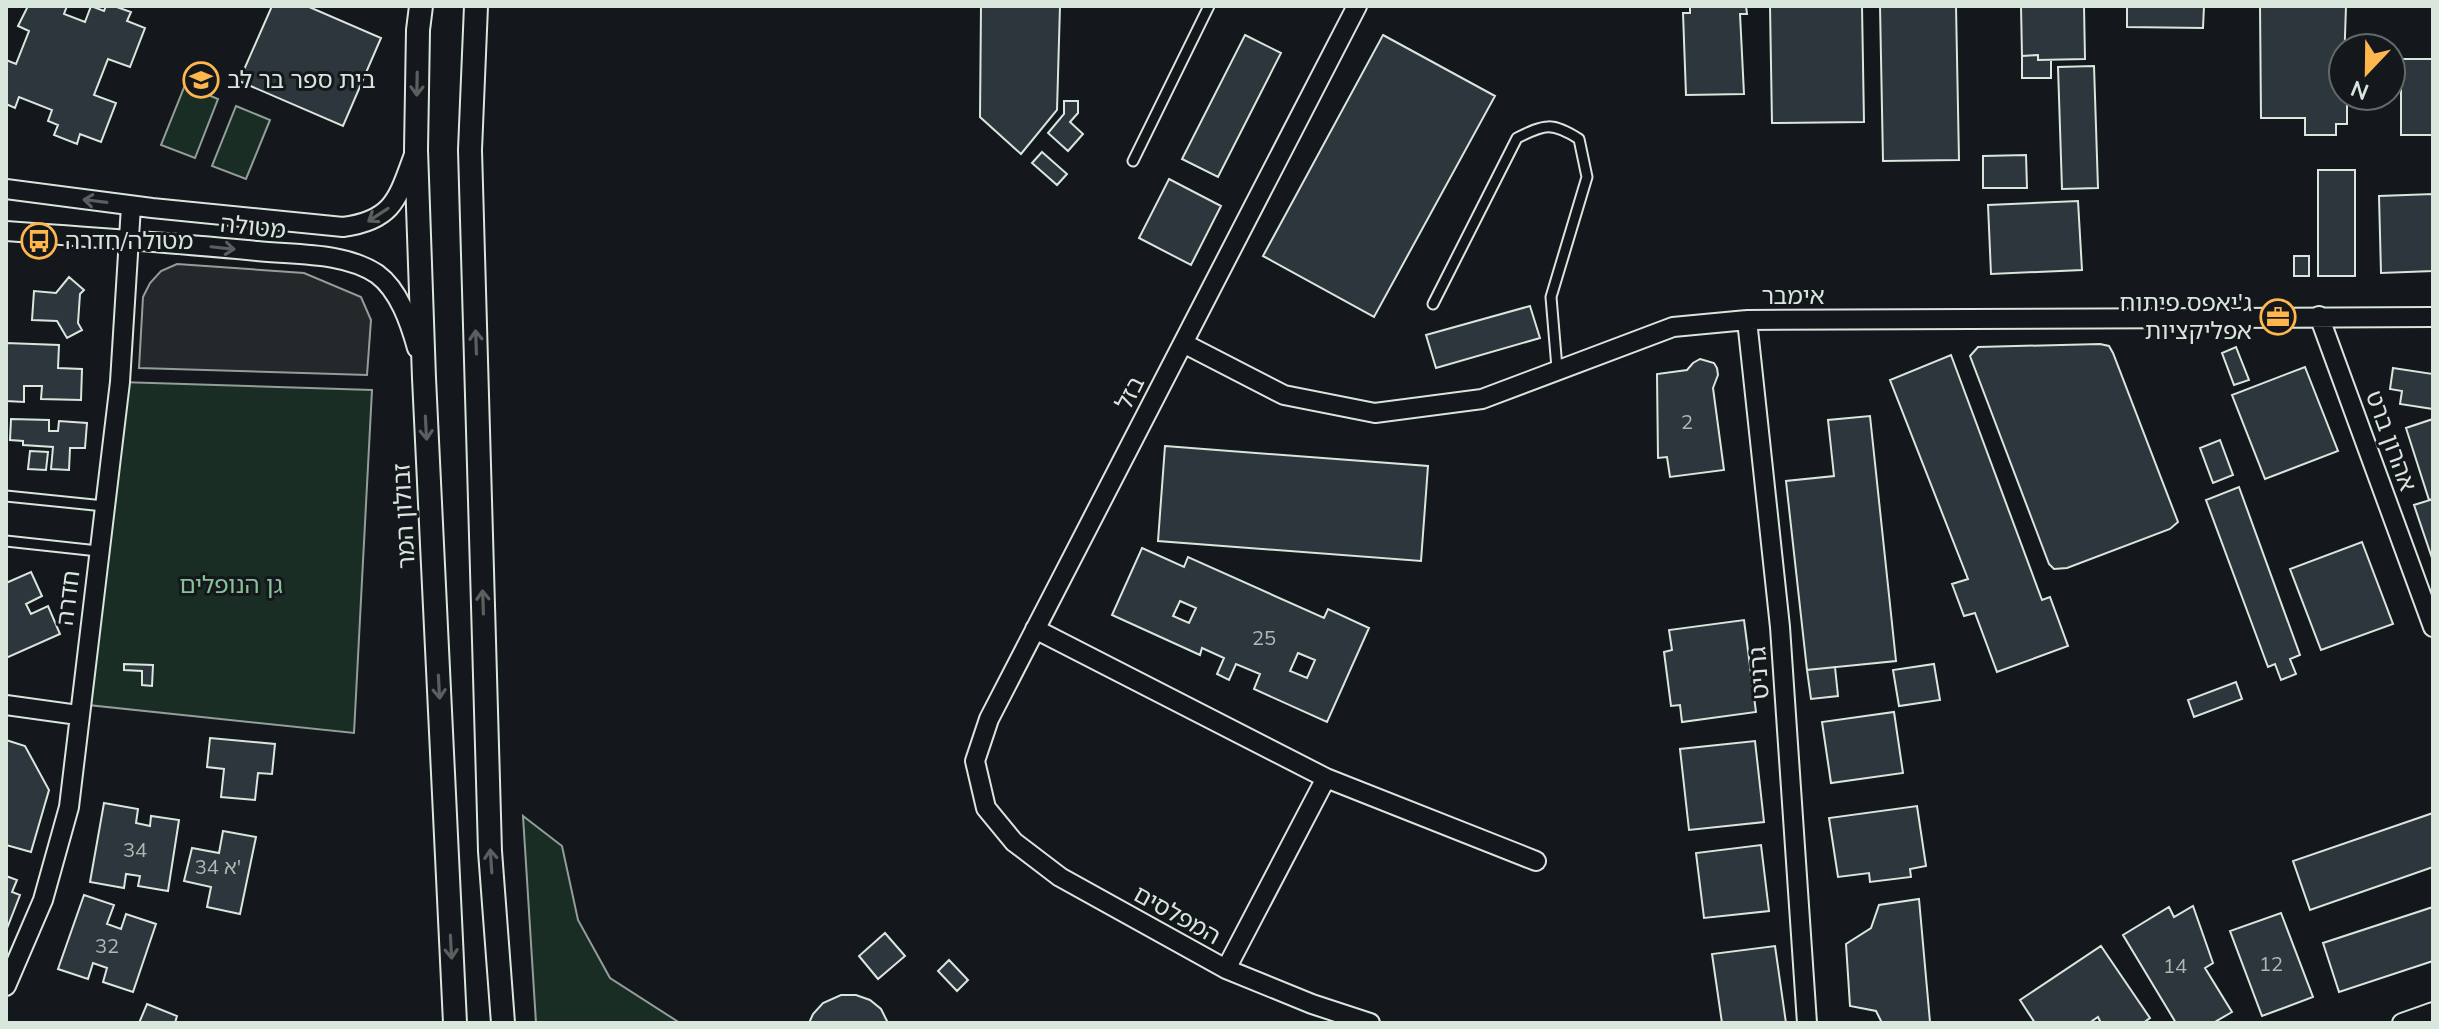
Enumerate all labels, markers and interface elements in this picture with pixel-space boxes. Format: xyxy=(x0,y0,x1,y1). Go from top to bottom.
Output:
north arrow xyxy=(2327,32,2407,112)
school or university icon: בית ספר בר לב xyxy=(182,61,220,99)
place label: בית ספר בר לב xyxy=(227,64,376,94)
one-way arrow xyxy=(409,70,425,97)
text: N xyxy=(2347,74,2372,107)
one-way arrow xyxy=(82,193,108,208)
one-way arrow xyxy=(368,207,390,224)
street label: מטולה xyxy=(219,208,287,244)
bus stop icon: מטולה/חדרה xyxy=(20,222,58,260)
place label: מטולה/חדרה xyxy=(65,225,193,255)
one-way arrow xyxy=(209,240,236,255)
street label: אימבר xyxy=(1761,280,1825,310)
place label: ג'יאפס פיתוח אפליקציות xyxy=(2119,287,2252,345)
office icon: ג'יאפס פיתוח אפליקציות xyxy=(2259,298,2297,336)
one-way arrow xyxy=(468,329,483,356)
street label: בזל xyxy=(1108,371,1150,415)
street label: אהרון ברט xyxy=(2360,386,2424,495)
house number: 2 xyxy=(1681,409,1693,434)
one-way arrow xyxy=(419,414,434,441)
street label: זבולון המר xyxy=(385,462,421,570)
street label: חדרה xyxy=(49,568,85,627)
park label: גן הנופלים xyxy=(179,569,283,599)
one-way arrow xyxy=(475,589,491,616)
house number: 25 xyxy=(1252,625,1276,650)
street label: גרניט xyxy=(1741,646,1775,700)
one-way arrow xyxy=(431,673,446,700)
house number: 34 xyxy=(123,837,147,862)
one-way arrow xyxy=(483,849,498,875)
house number: 34 א' xyxy=(195,854,241,879)
street label: המפלסים xyxy=(1129,878,1226,950)
house number: 32 xyxy=(95,933,119,958)
one-way arrow xyxy=(444,933,459,960)
house number: 12 xyxy=(2259,951,2283,976)
house number: 14 xyxy=(2163,953,2187,978)

